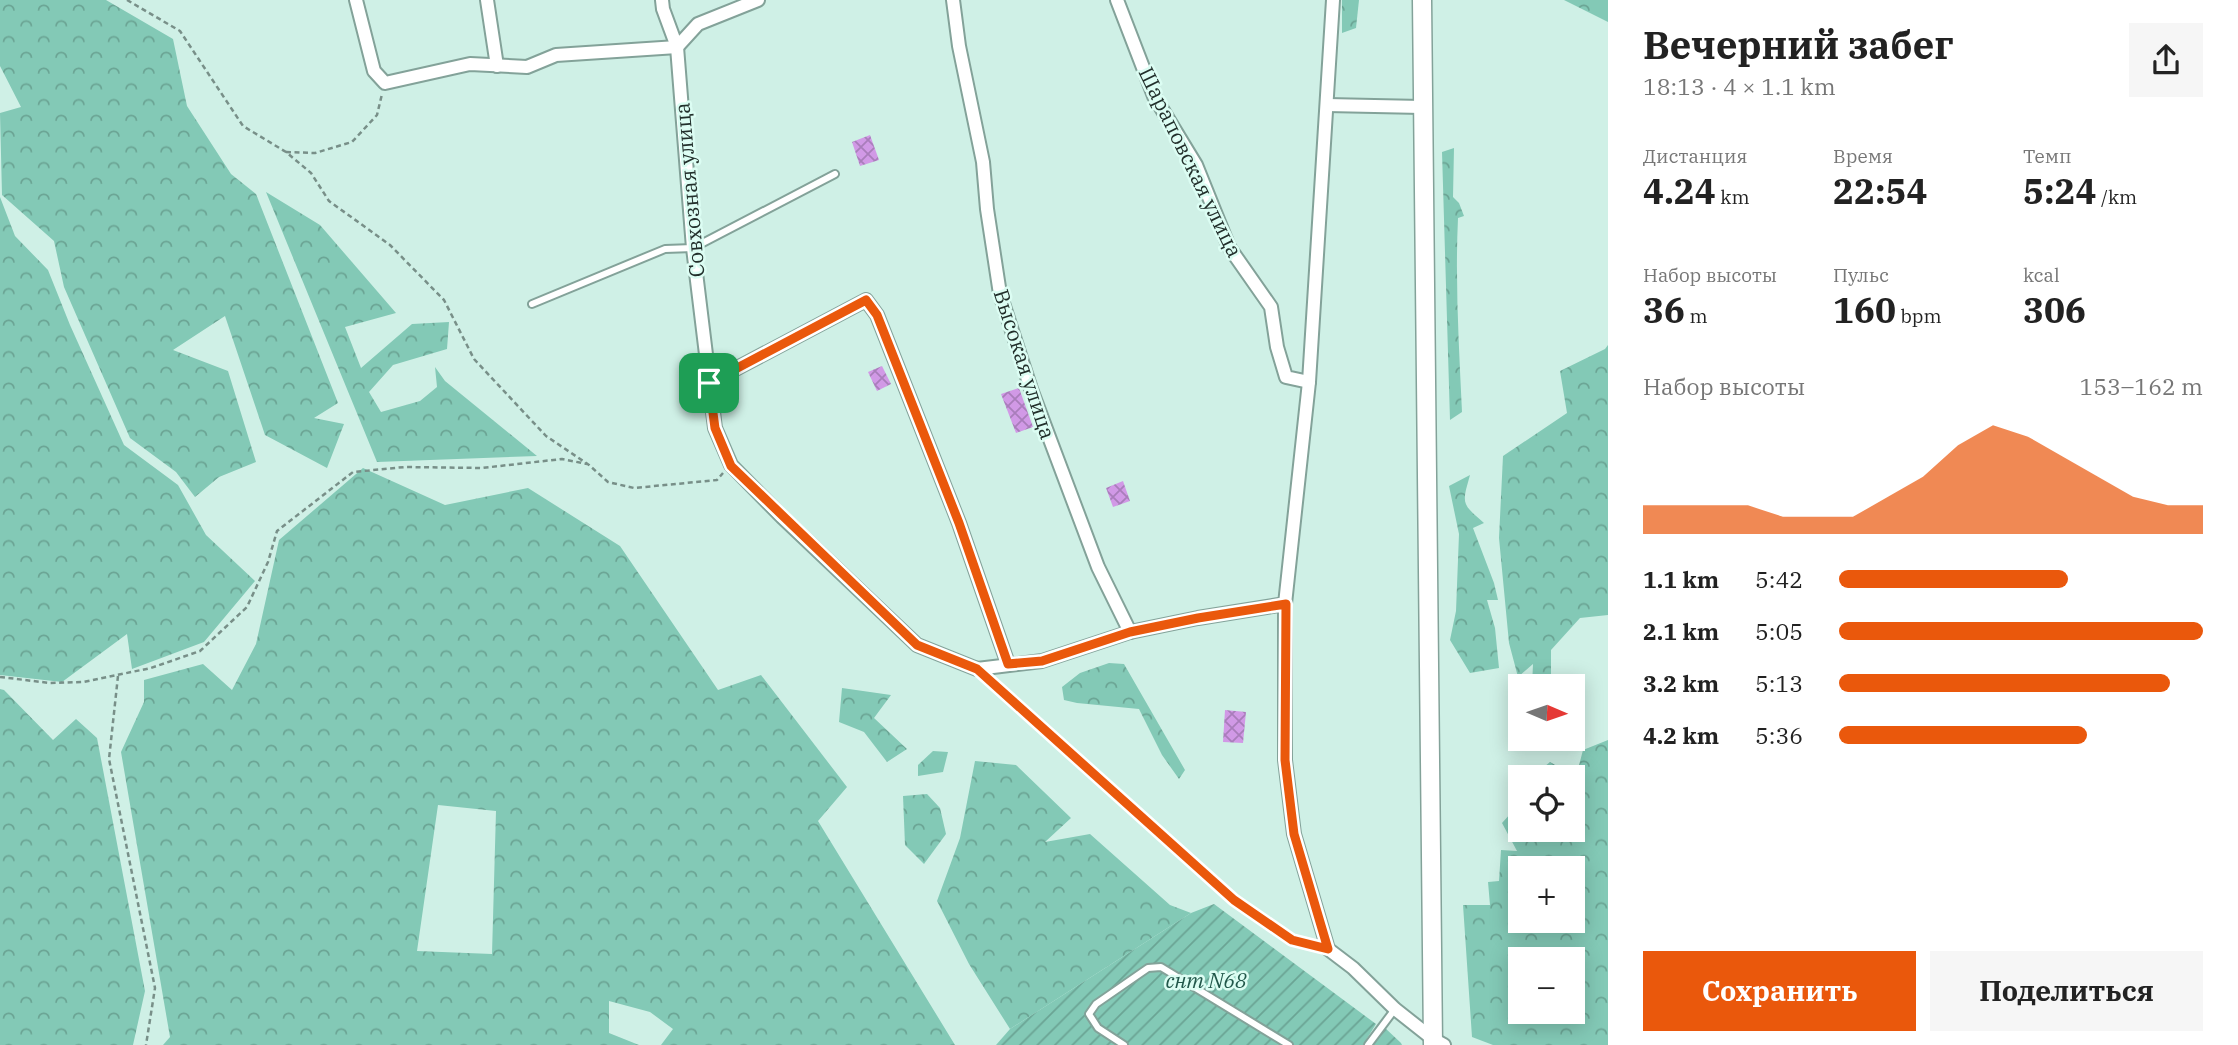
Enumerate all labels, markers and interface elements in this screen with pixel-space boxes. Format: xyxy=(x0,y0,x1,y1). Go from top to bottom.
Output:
text: Вечерний забег xyxy=(1643,20,1954,69)
button: share xyxy=(2129,23,2203,97)
street label: Шараповская улица xyxy=(1133,62,1249,262)
text: 18:13 · 4 × 1.1 km xyxy=(1643,71,1836,101)
street label: Совхозная улица xyxy=(667,102,711,278)
text: Дистанция xyxy=(1643,144,1748,168)
text: Время xyxy=(1833,144,1893,168)
text: Темп xyxy=(2023,144,2072,168)
text: 4.24 xyxy=(1643,168,1716,214)
text: 22:54 xyxy=(1833,168,1928,214)
text: 5:24 xyxy=(2023,168,2097,214)
text: km xyxy=(1716,185,1750,209)
text: /km xyxy=(2097,185,2137,209)
text: Набор высоты xyxy=(1643,263,1777,287)
text: Пульс xyxy=(1833,263,1889,287)
text: kcal xyxy=(2023,263,2060,287)
street label: Высокая улица xyxy=(988,285,1062,443)
text: 36 xyxy=(1643,287,1685,333)
text: 160 xyxy=(1833,287,1896,333)
text: 306 xyxy=(2023,287,2086,333)
text: m xyxy=(1685,304,1708,328)
text: bpm xyxy=(1896,304,1942,328)
pin xyxy=(679,353,739,413)
icon: arrive xyxy=(690,364,728,402)
text: Набор высоты xyxy=(1643,371,1805,401)
text: 153–162 m xyxy=(2079,371,2203,401)
text: 1.1 km xyxy=(1643,564,1719,594)
text: 5:42 xyxy=(1755,564,1803,594)
text: 2.1 km xyxy=(1643,616,1719,646)
text: 5:05 xyxy=(1755,616,1803,646)
text: 3.2 km xyxy=(1643,668,1719,698)
text: 5:13 xyxy=(1755,668,1803,698)
north arrow xyxy=(1508,674,1586,751)
map controls xyxy=(1508,674,1585,1024)
text: 4.2 km xyxy=(1643,720,1719,750)
text: 5:36 xyxy=(1755,720,1803,750)
button: locate xyxy=(1508,765,1585,842)
button: + xyxy=(1508,856,1585,933)
button: − xyxy=(1508,947,1585,1024)
button: Сохранить xyxy=(1643,951,1916,1031)
button: Поделиться xyxy=(1930,951,2203,1031)
park label: снт N68 xyxy=(1165,966,1247,994)

